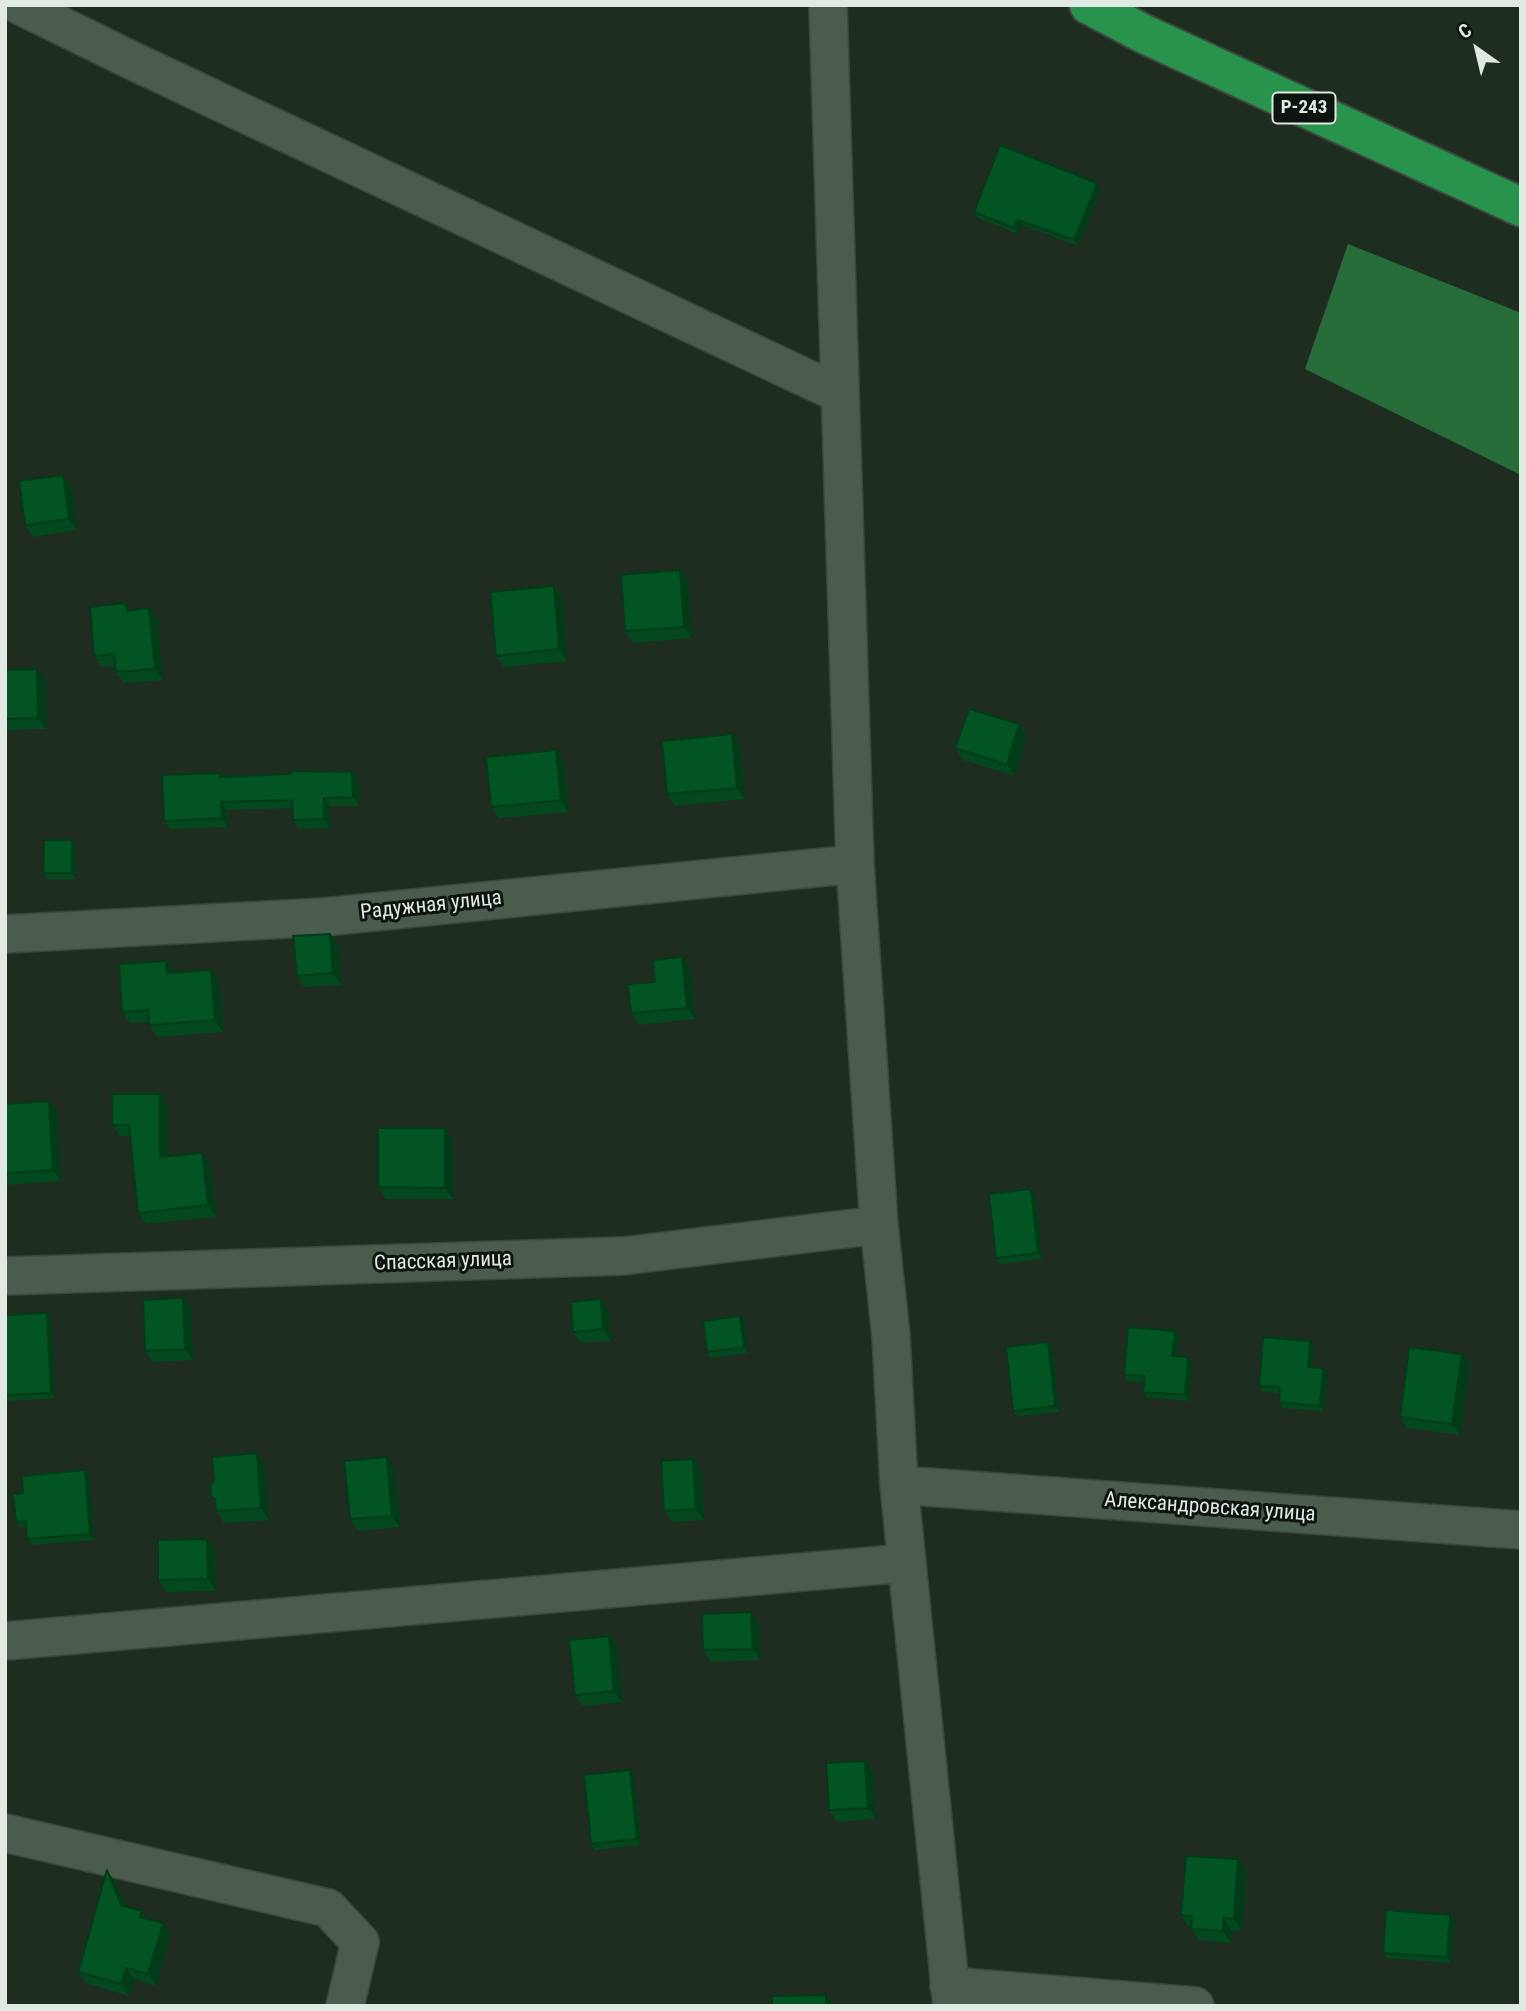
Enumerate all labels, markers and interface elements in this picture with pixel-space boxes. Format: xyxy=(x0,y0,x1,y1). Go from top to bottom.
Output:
north arrow xyxy=(1442,14,1512,84)
text: С xyxy=(1454,19,1476,44)
road number: Р-243 xyxy=(1272,92,1336,124)
street label: Радужная улица xyxy=(359,886,503,926)
street label: Спасская улица xyxy=(374,1247,512,1277)
street label: Александровская улица xyxy=(1104,1488,1316,1528)

